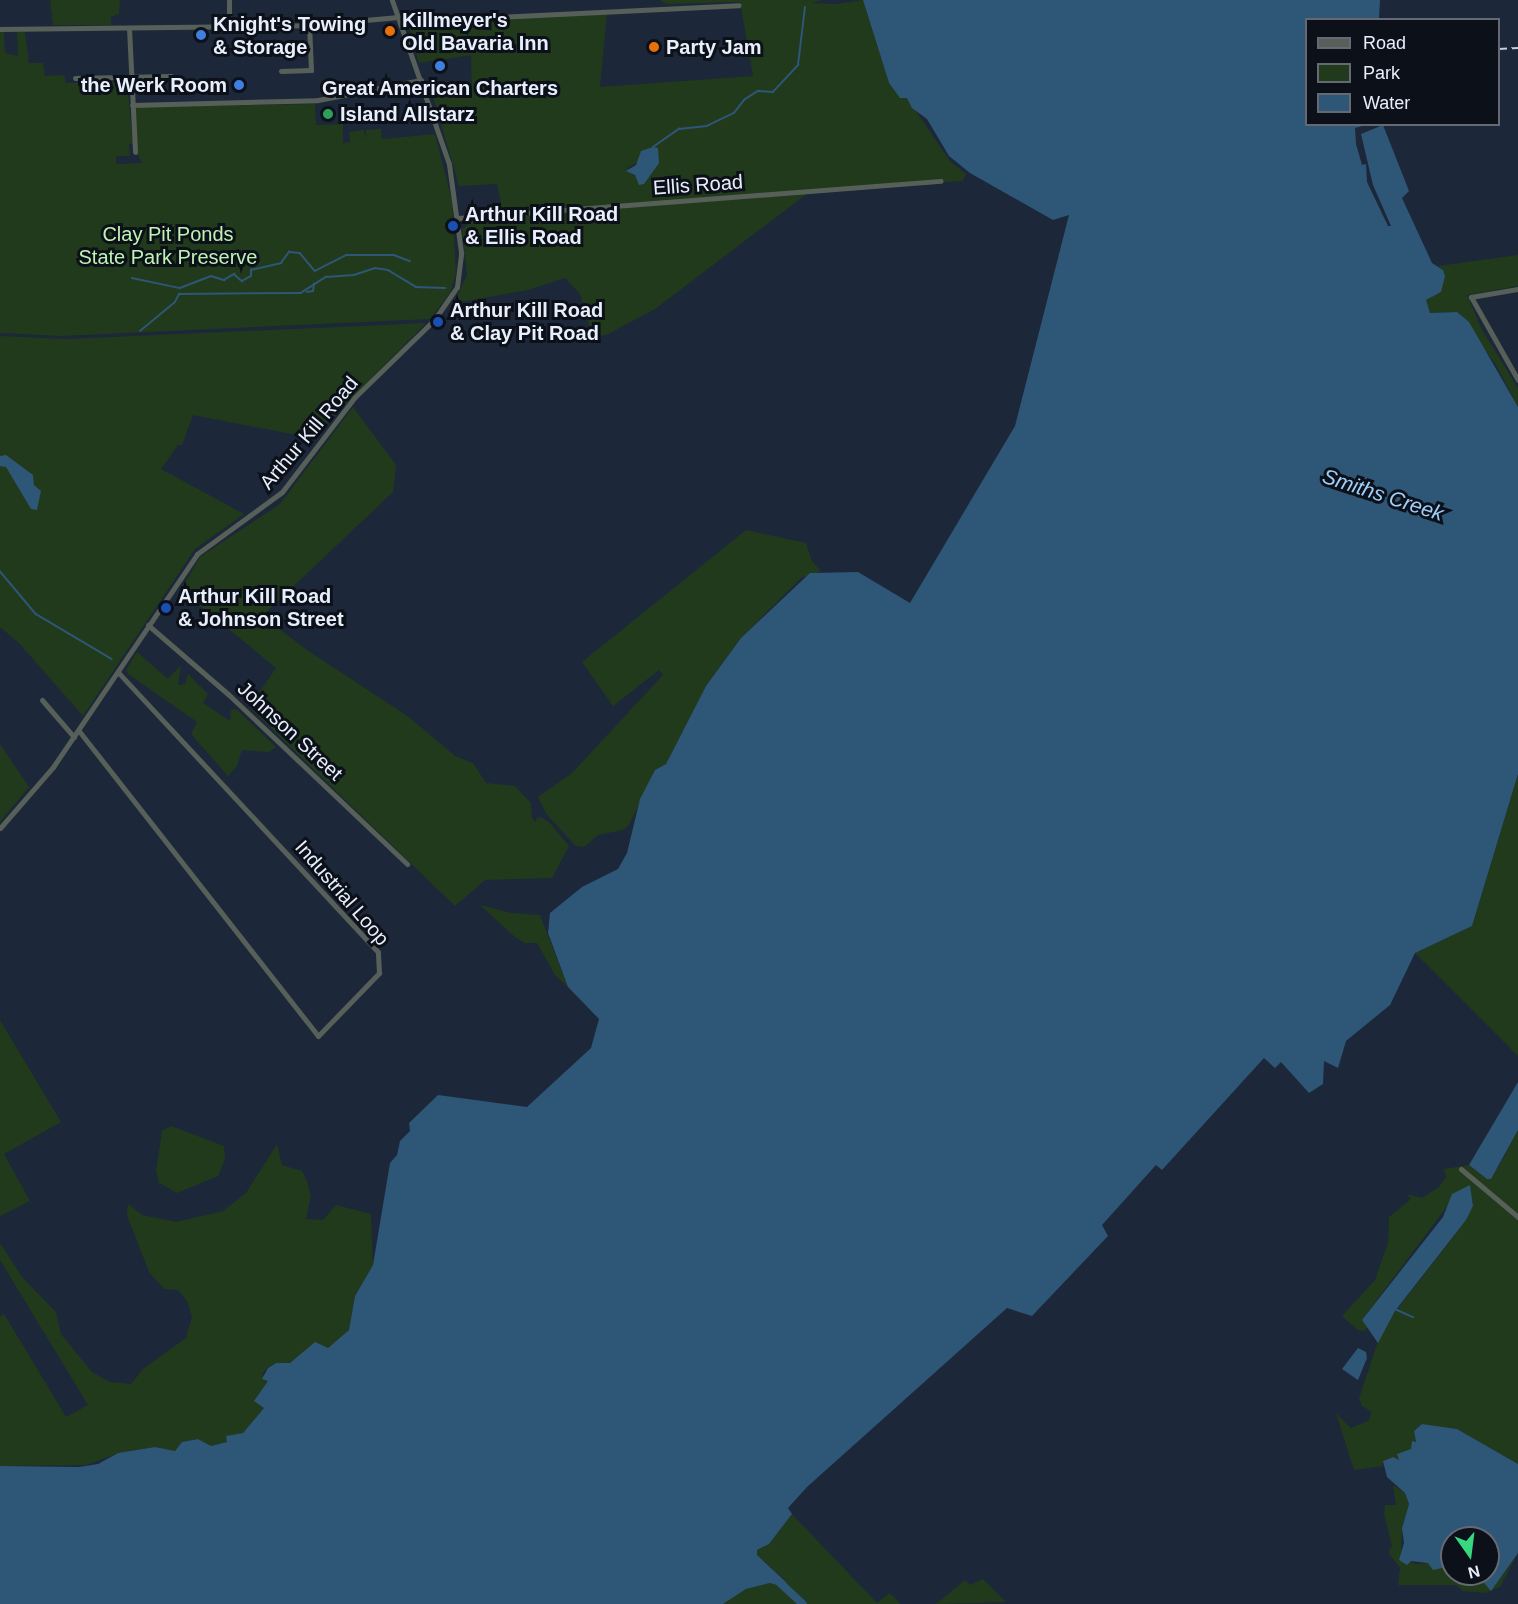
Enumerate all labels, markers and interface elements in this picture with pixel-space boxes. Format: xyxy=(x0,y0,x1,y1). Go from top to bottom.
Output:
place label: Killmeyer's Old Bavaria Inn xyxy=(402,8,549,55)
place label: Knight's Towing & Storage xyxy=(213,12,366,59)
legend xyxy=(1305,18,1500,126)
marker: Killmeyer's Old Bavaria Inn xyxy=(383,24,397,38)
marker: Knight's Towing & Storage xyxy=(194,28,208,42)
text: Road xyxy=(1363,33,1406,53)
place label: Party Jam xyxy=(666,35,762,59)
marker: Party Jam xyxy=(647,40,661,54)
marker: Great American Charters xyxy=(433,59,447,73)
text: Park xyxy=(1363,63,1400,83)
place label: the Werk Room xyxy=(81,73,227,97)
place label: Great American Charters xyxy=(322,76,558,100)
marker: the Werk Room xyxy=(232,78,246,92)
text: Water xyxy=(1363,93,1410,113)
place label: Island Allstarz xyxy=(340,102,476,126)
marker: Island Allstarz xyxy=(321,107,335,121)
street label: Ellis Road xyxy=(652,170,744,200)
place label: Arthur Kill Road & Ellis Road xyxy=(465,202,618,249)
marker: Arthur Kill Road & Ellis Road xyxy=(446,219,460,233)
park label: Clay Pit Ponds State Park Preserve xyxy=(79,222,257,269)
place label: Arthur Kill Road & Clay Pit Road xyxy=(450,298,603,345)
marker: Arthur Kill Road & Clay Pit Road xyxy=(431,315,445,329)
street label: Arthur Kill Road xyxy=(255,372,363,494)
water label: Smiths Creek xyxy=(1319,464,1447,526)
place label: Arthur Kill Road & Johnson Street xyxy=(178,584,344,631)
marker: Arthur Kill Road & Johnson Street xyxy=(159,601,173,615)
street label: Johnson Street xyxy=(233,676,347,786)
street label: Industrial Loop xyxy=(290,836,394,950)
north arrow xyxy=(1440,1526,1500,1586)
text: N xyxy=(1466,1562,1482,1582)

